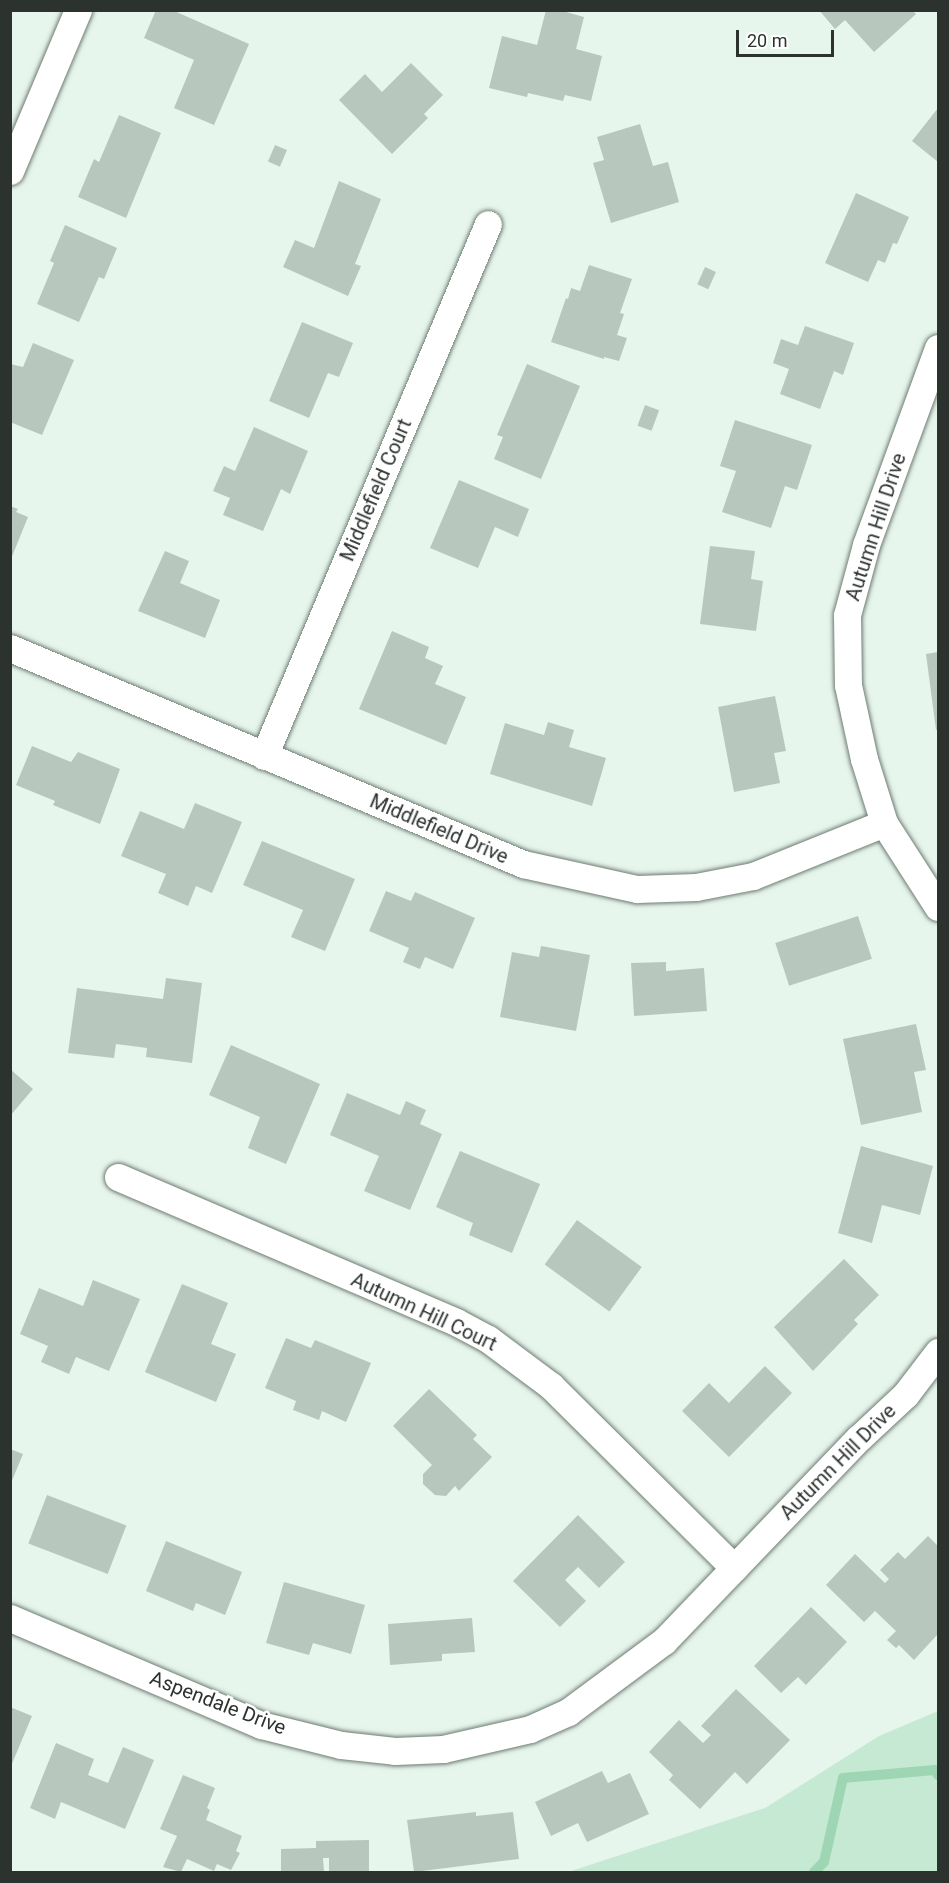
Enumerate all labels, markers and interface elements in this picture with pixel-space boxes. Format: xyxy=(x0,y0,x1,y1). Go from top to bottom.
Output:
scale bar xyxy=(739,18,836,56)
text: 20 m xyxy=(747,30,787,51)
street label: Middlefield Court xyxy=(335,415,417,565)
street label: Autumn Hill Drive xyxy=(841,450,911,604)
street label: Middlefield Drive xyxy=(366,789,512,869)
street label: Autumn Hill Court xyxy=(347,1268,501,1356)
street label: Autumn Hill Drive xyxy=(775,1399,901,1525)
street label: Aspendale Drive xyxy=(147,1666,289,1740)

